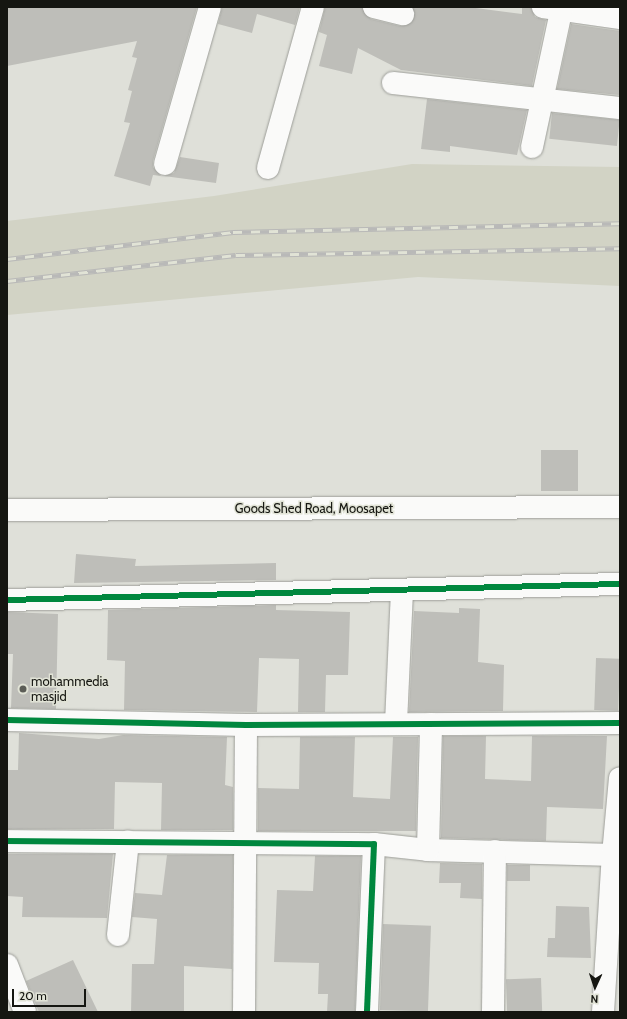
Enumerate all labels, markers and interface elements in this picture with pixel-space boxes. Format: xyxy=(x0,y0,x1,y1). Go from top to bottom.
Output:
street label: Goods Shed Road, Moosapet xyxy=(235,500,393,516)
place label: mohammedia masjid xyxy=(31,674,109,705)
marker: mohammedia masjid xyxy=(18,684,28,694)
north arrow xyxy=(575,967,615,1007)
scale bar xyxy=(14,981,88,1007)
text: 20 m xyxy=(19,988,47,1003)
text: N xyxy=(590,992,599,1006)

